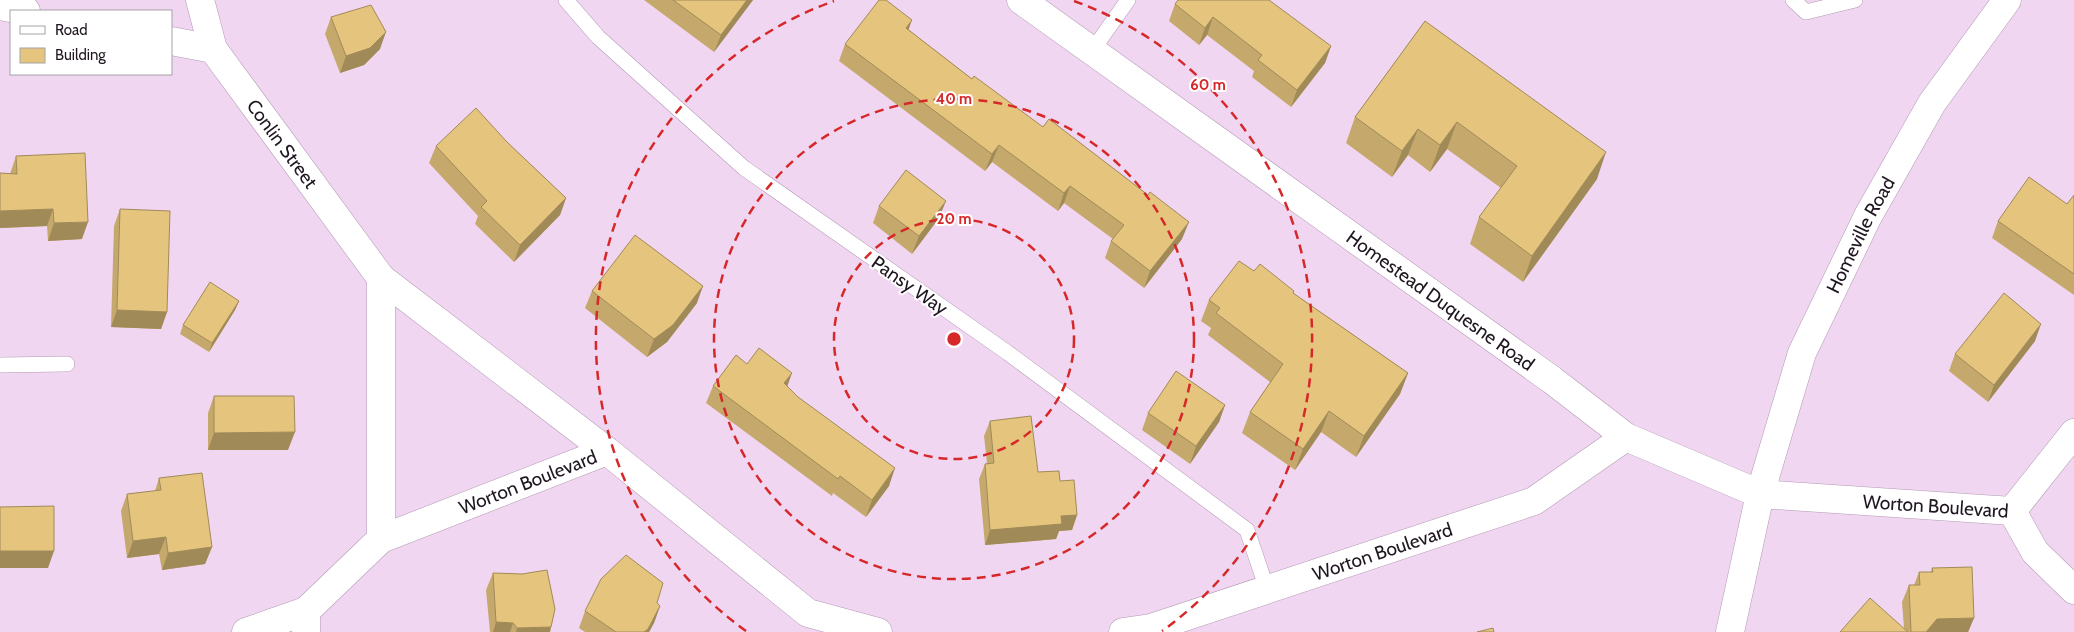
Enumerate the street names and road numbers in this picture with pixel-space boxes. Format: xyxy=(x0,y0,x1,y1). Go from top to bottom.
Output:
street label: Conlin Street xyxy=(242,95,323,193)
street label: Homeville Road xyxy=(1822,173,1900,297)
street label: Homestead Duquesne Road xyxy=(1342,226,1539,376)
street label: Pansy Way xyxy=(867,251,953,320)
street label: Worton Boulevard xyxy=(456,445,600,520)
street label: Worton Boulevard xyxy=(1862,490,2009,523)
street label: Worton Boulevard xyxy=(1310,518,1455,586)

